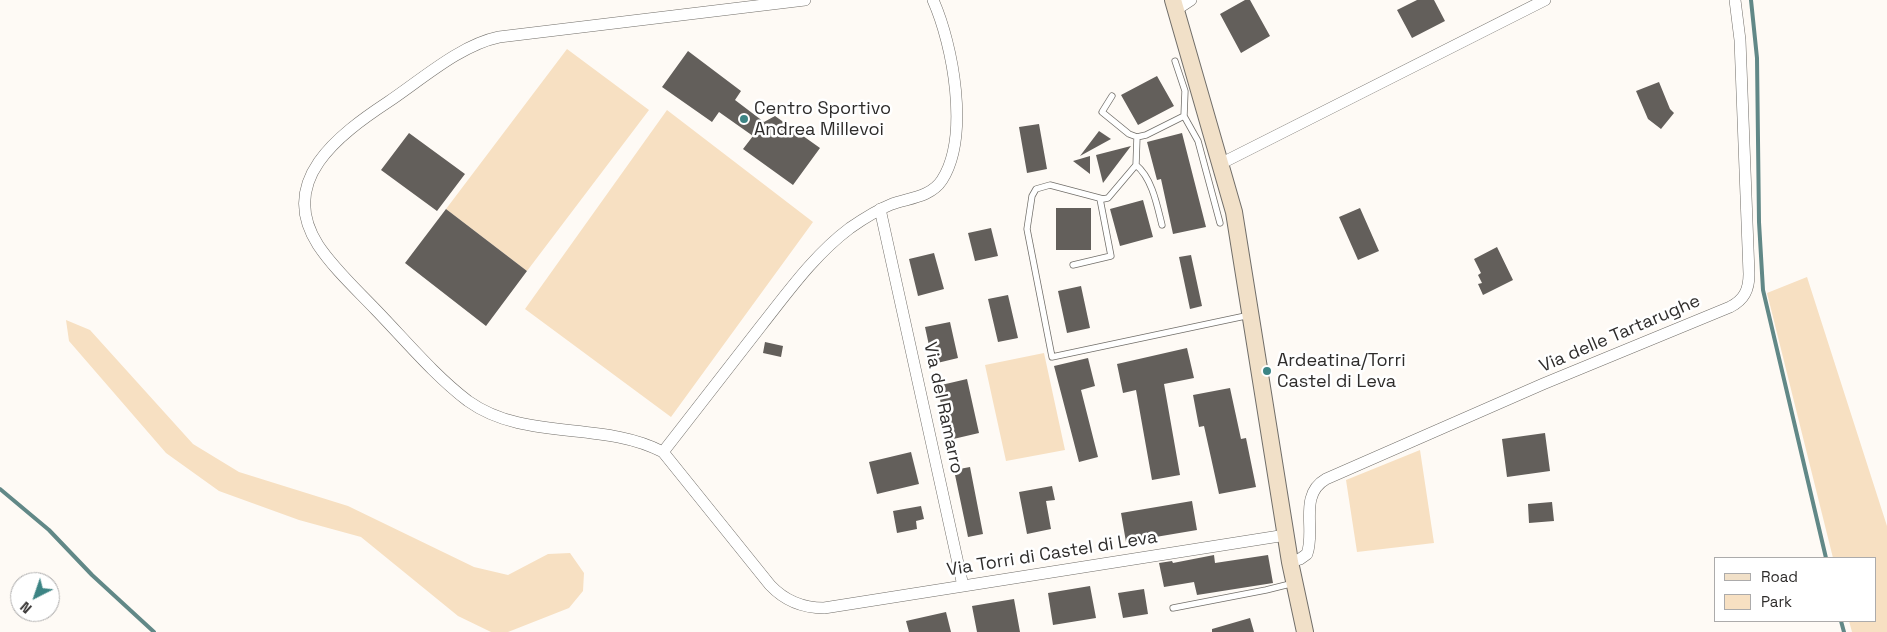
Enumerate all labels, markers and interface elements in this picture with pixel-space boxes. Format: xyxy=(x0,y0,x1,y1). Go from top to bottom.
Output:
place label: Centro Sportivo Andrea Millevoi xyxy=(754,98,891,140)
marker: Centro Sportivo Andrea Millevoi xyxy=(738,113,750,125)
street label: Via delle Tartarughe xyxy=(1536,290,1704,378)
street label: Via del Ramarro xyxy=(919,340,967,476)
place label: Ardeatina/Torri Castel di Leva xyxy=(1277,350,1406,392)
marker: Ardeatina/Torri Castel di Leva xyxy=(1261,365,1273,377)
street label: Via Torri di Castel di Leva xyxy=(945,527,1159,581)
legend xyxy=(1714,557,1877,622)
text: Road xyxy=(1761,567,1798,586)
north arrow xyxy=(10,572,60,622)
text: Park xyxy=(1761,592,1792,611)
text: N xyxy=(16,598,35,617)

